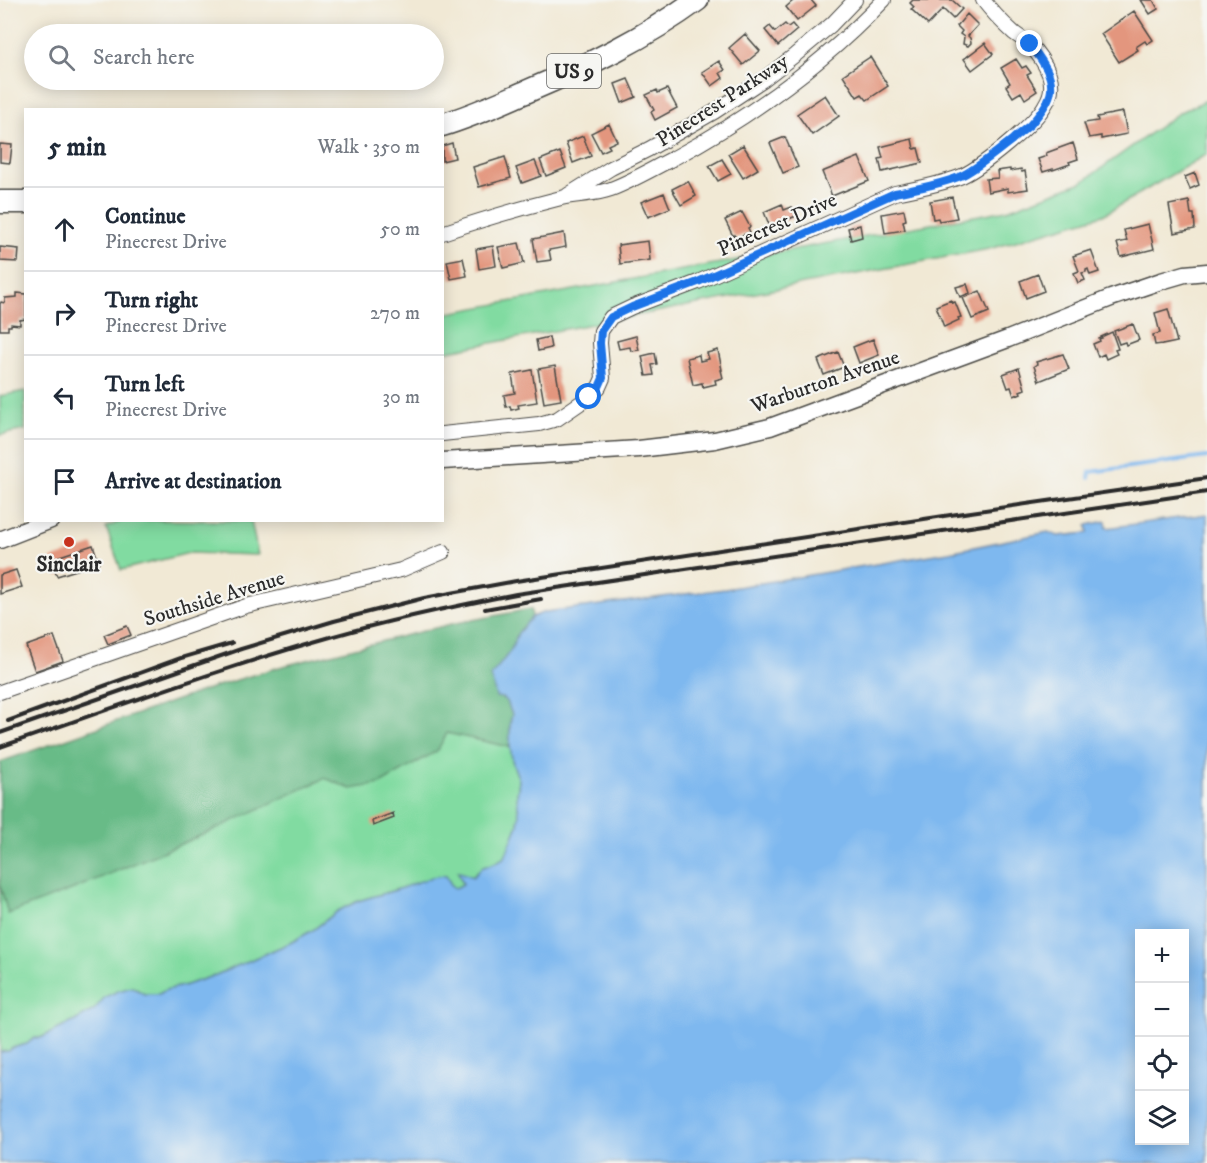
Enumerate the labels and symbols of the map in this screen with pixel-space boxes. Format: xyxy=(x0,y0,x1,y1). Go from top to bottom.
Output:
route end xyxy=(1016,30,1042,56)
street label: Pinecrest Parkway xyxy=(652,48,794,153)
road number: US 9 xyxy=(547,54,601,88)
street label: Pinecrest Drive xyxy=(714,187,841,263)
street label: Warburton Avenue xyxy=(747,344,903,420)
route start xyxy=(575,383,601,409)
marker: Sinclair xyxy=(62,535,76,549)
place label: Sinclair xyxy=(37,552,103,578)
street label: Southside Avenue xyxy=(141,565,288,633)

